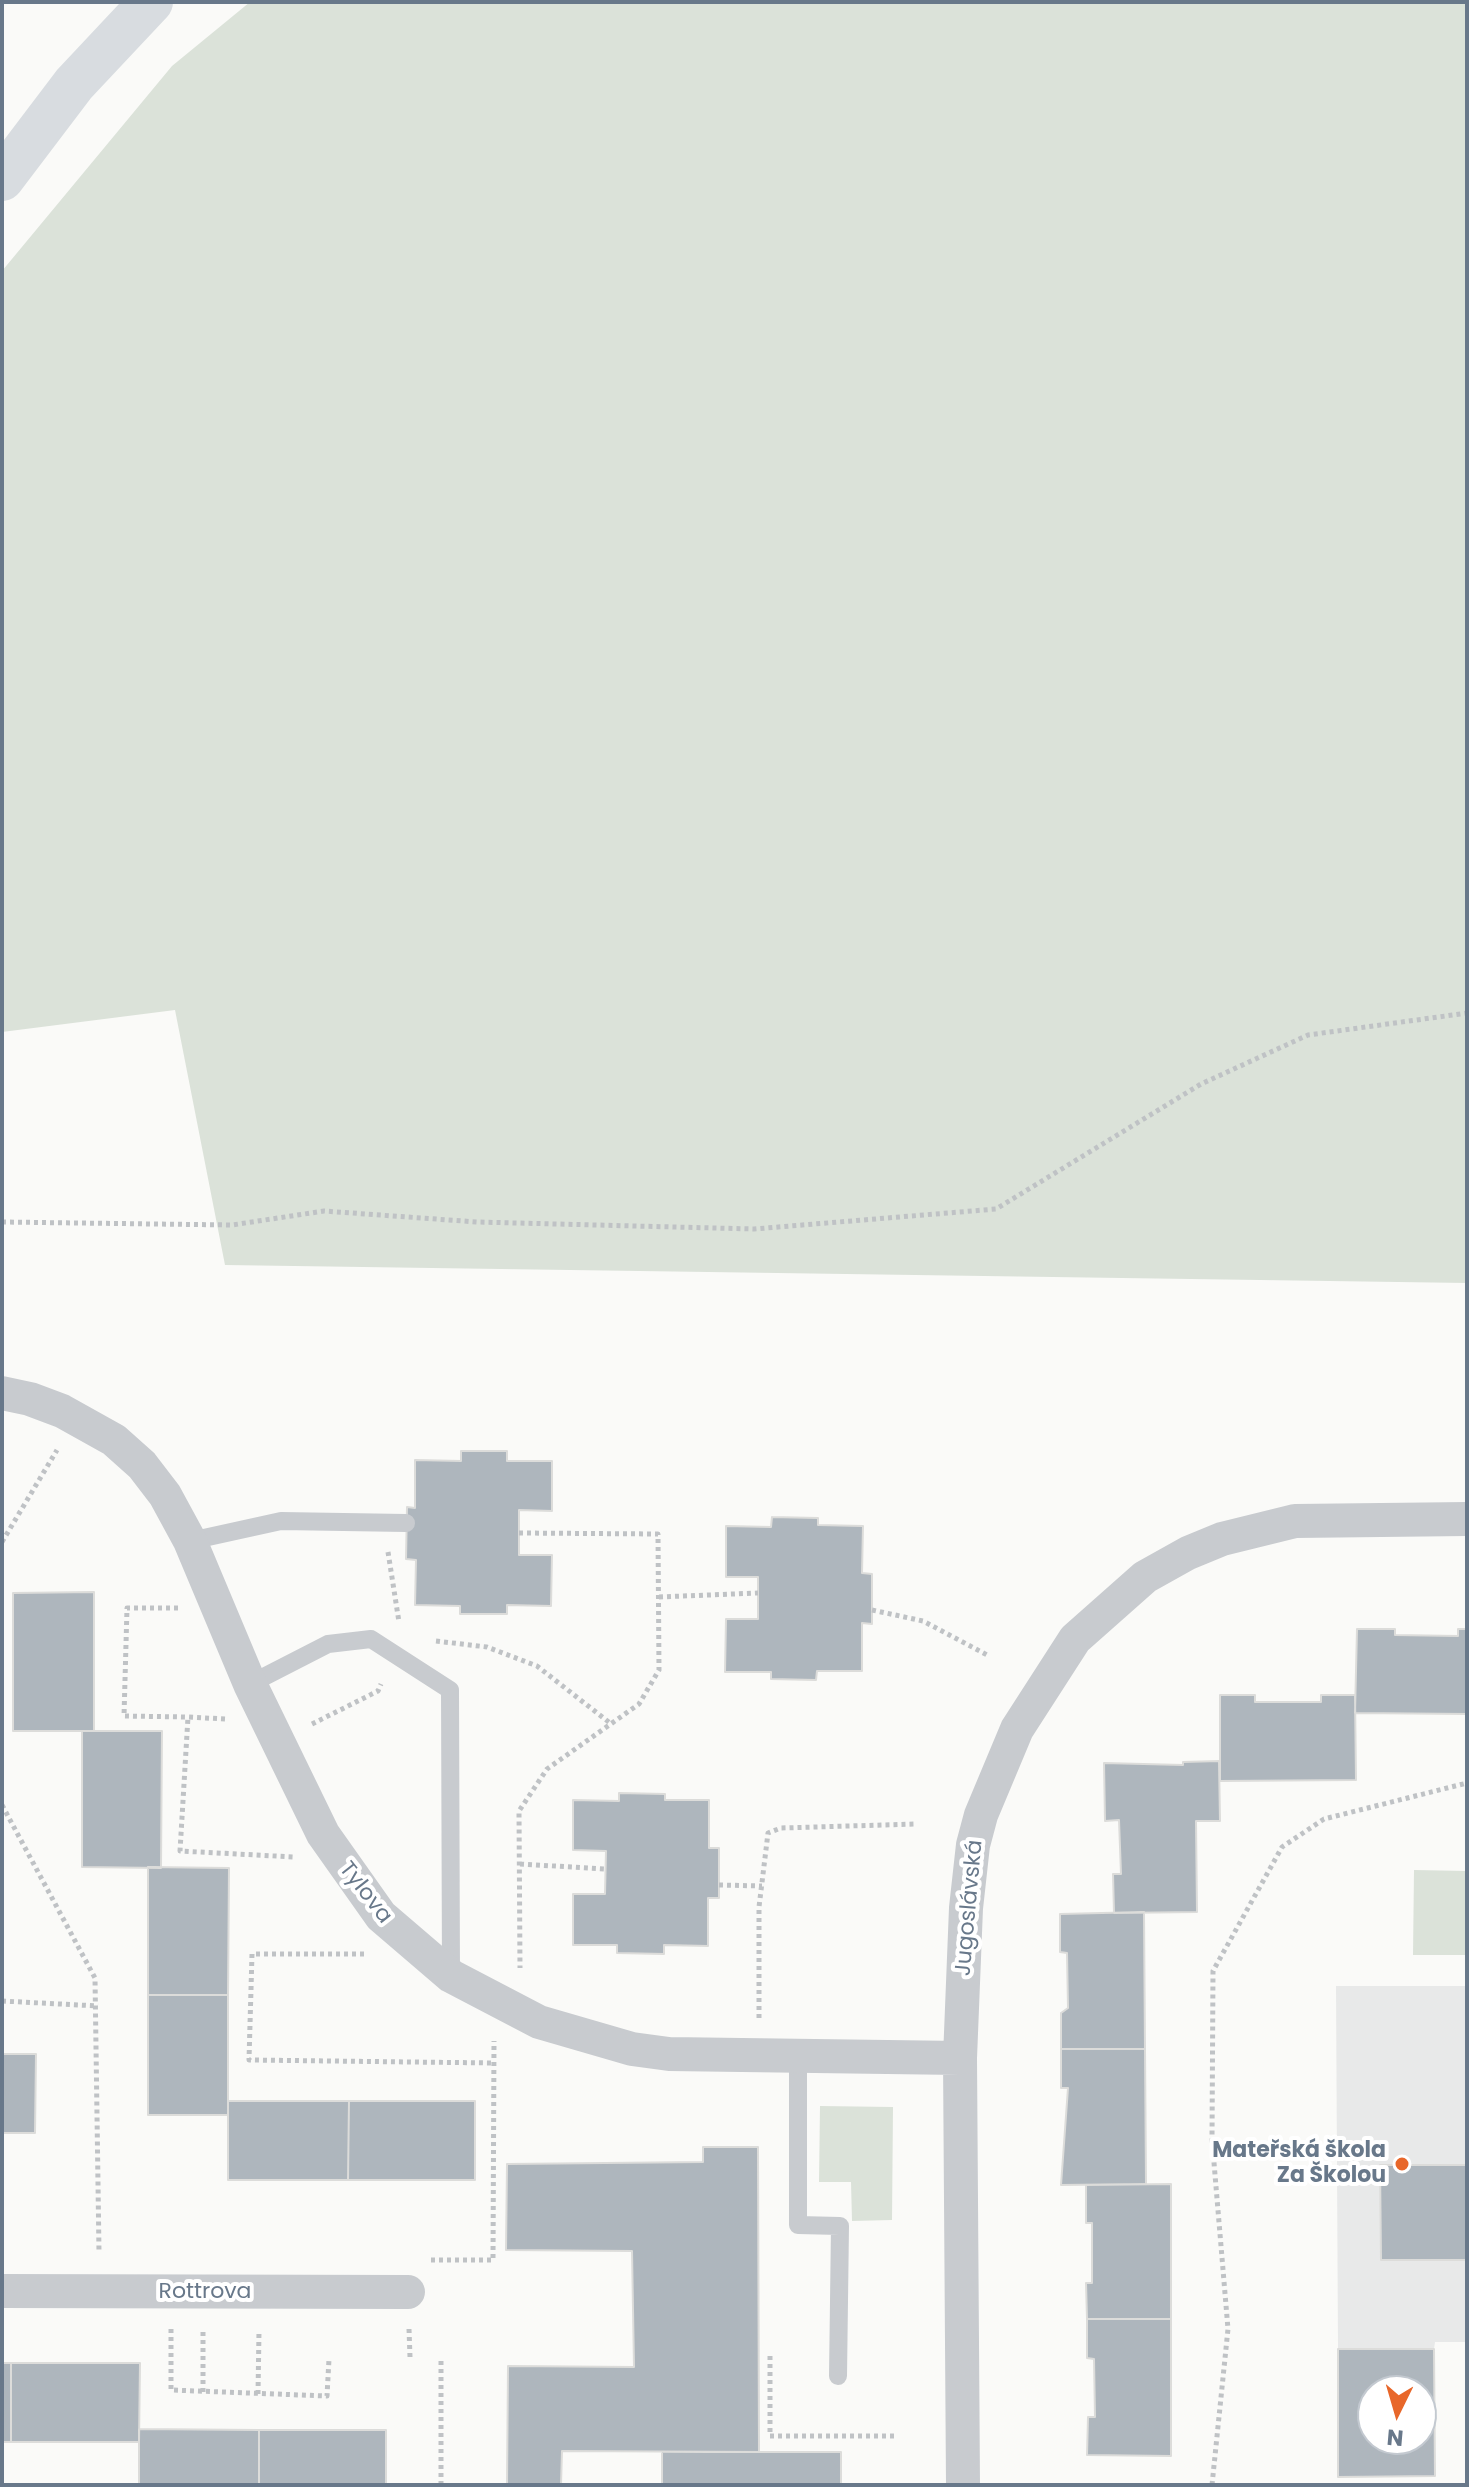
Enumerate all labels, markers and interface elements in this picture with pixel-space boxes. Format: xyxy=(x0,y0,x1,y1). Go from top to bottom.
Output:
street label: Jugoslávská xyxy=(951,1839,989,1977)
street label: Tylova xyxy=(333,1857,397,1929)
place label: Mateřská škola Za Školou xyxy=(1212,2138,1386,2190)
marker: Mateřská škola Za Školou xyxy=(1393,2155,1411,2173)
street label: Rottrova xyxy=(159,2279,251,2305)
north arrow xyxy=(1357,2375,1437,2455)
text: N xyxy=(1385,2421,1405,2454)

